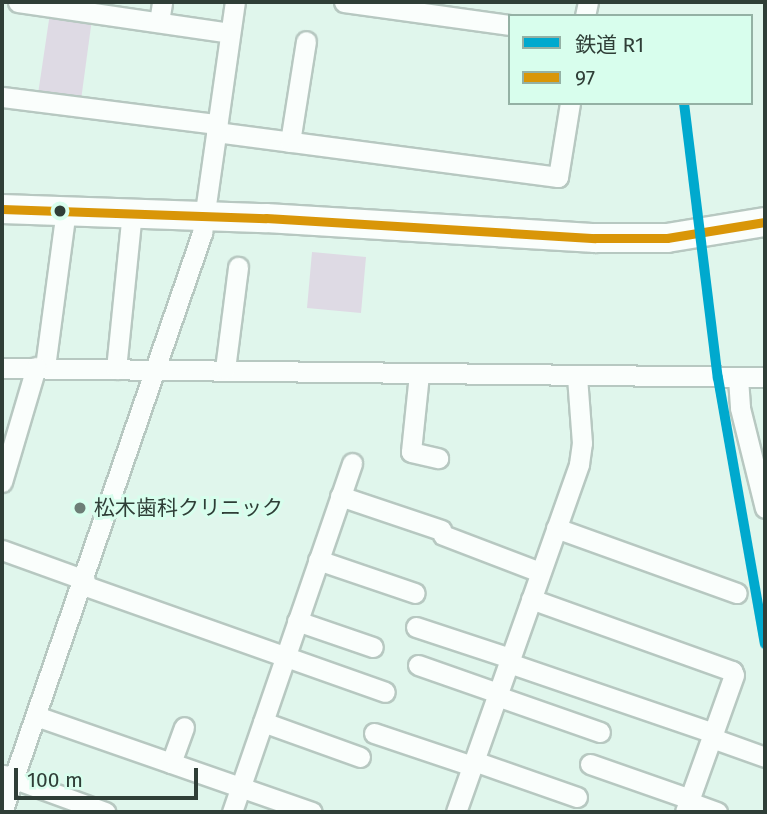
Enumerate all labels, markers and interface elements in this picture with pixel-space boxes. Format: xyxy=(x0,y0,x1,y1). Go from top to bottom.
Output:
legend xyxy=(508,14,753,105)
text: 鉄道 R1 xyxy=(575,32,644,58)
text: 97 xyxy=(575,65,595,91)
unlabelled marker xyxy=(53,204,67,218)
place label: 松木歯科クリニック xyxy=(94,495,283,521)
marker: 松木歯科クリニック xyxy=(72,500,88,516)
scale bar xyxy=(18,754,201,798)
text: 100 m xyxy=(27,767,83,793)

